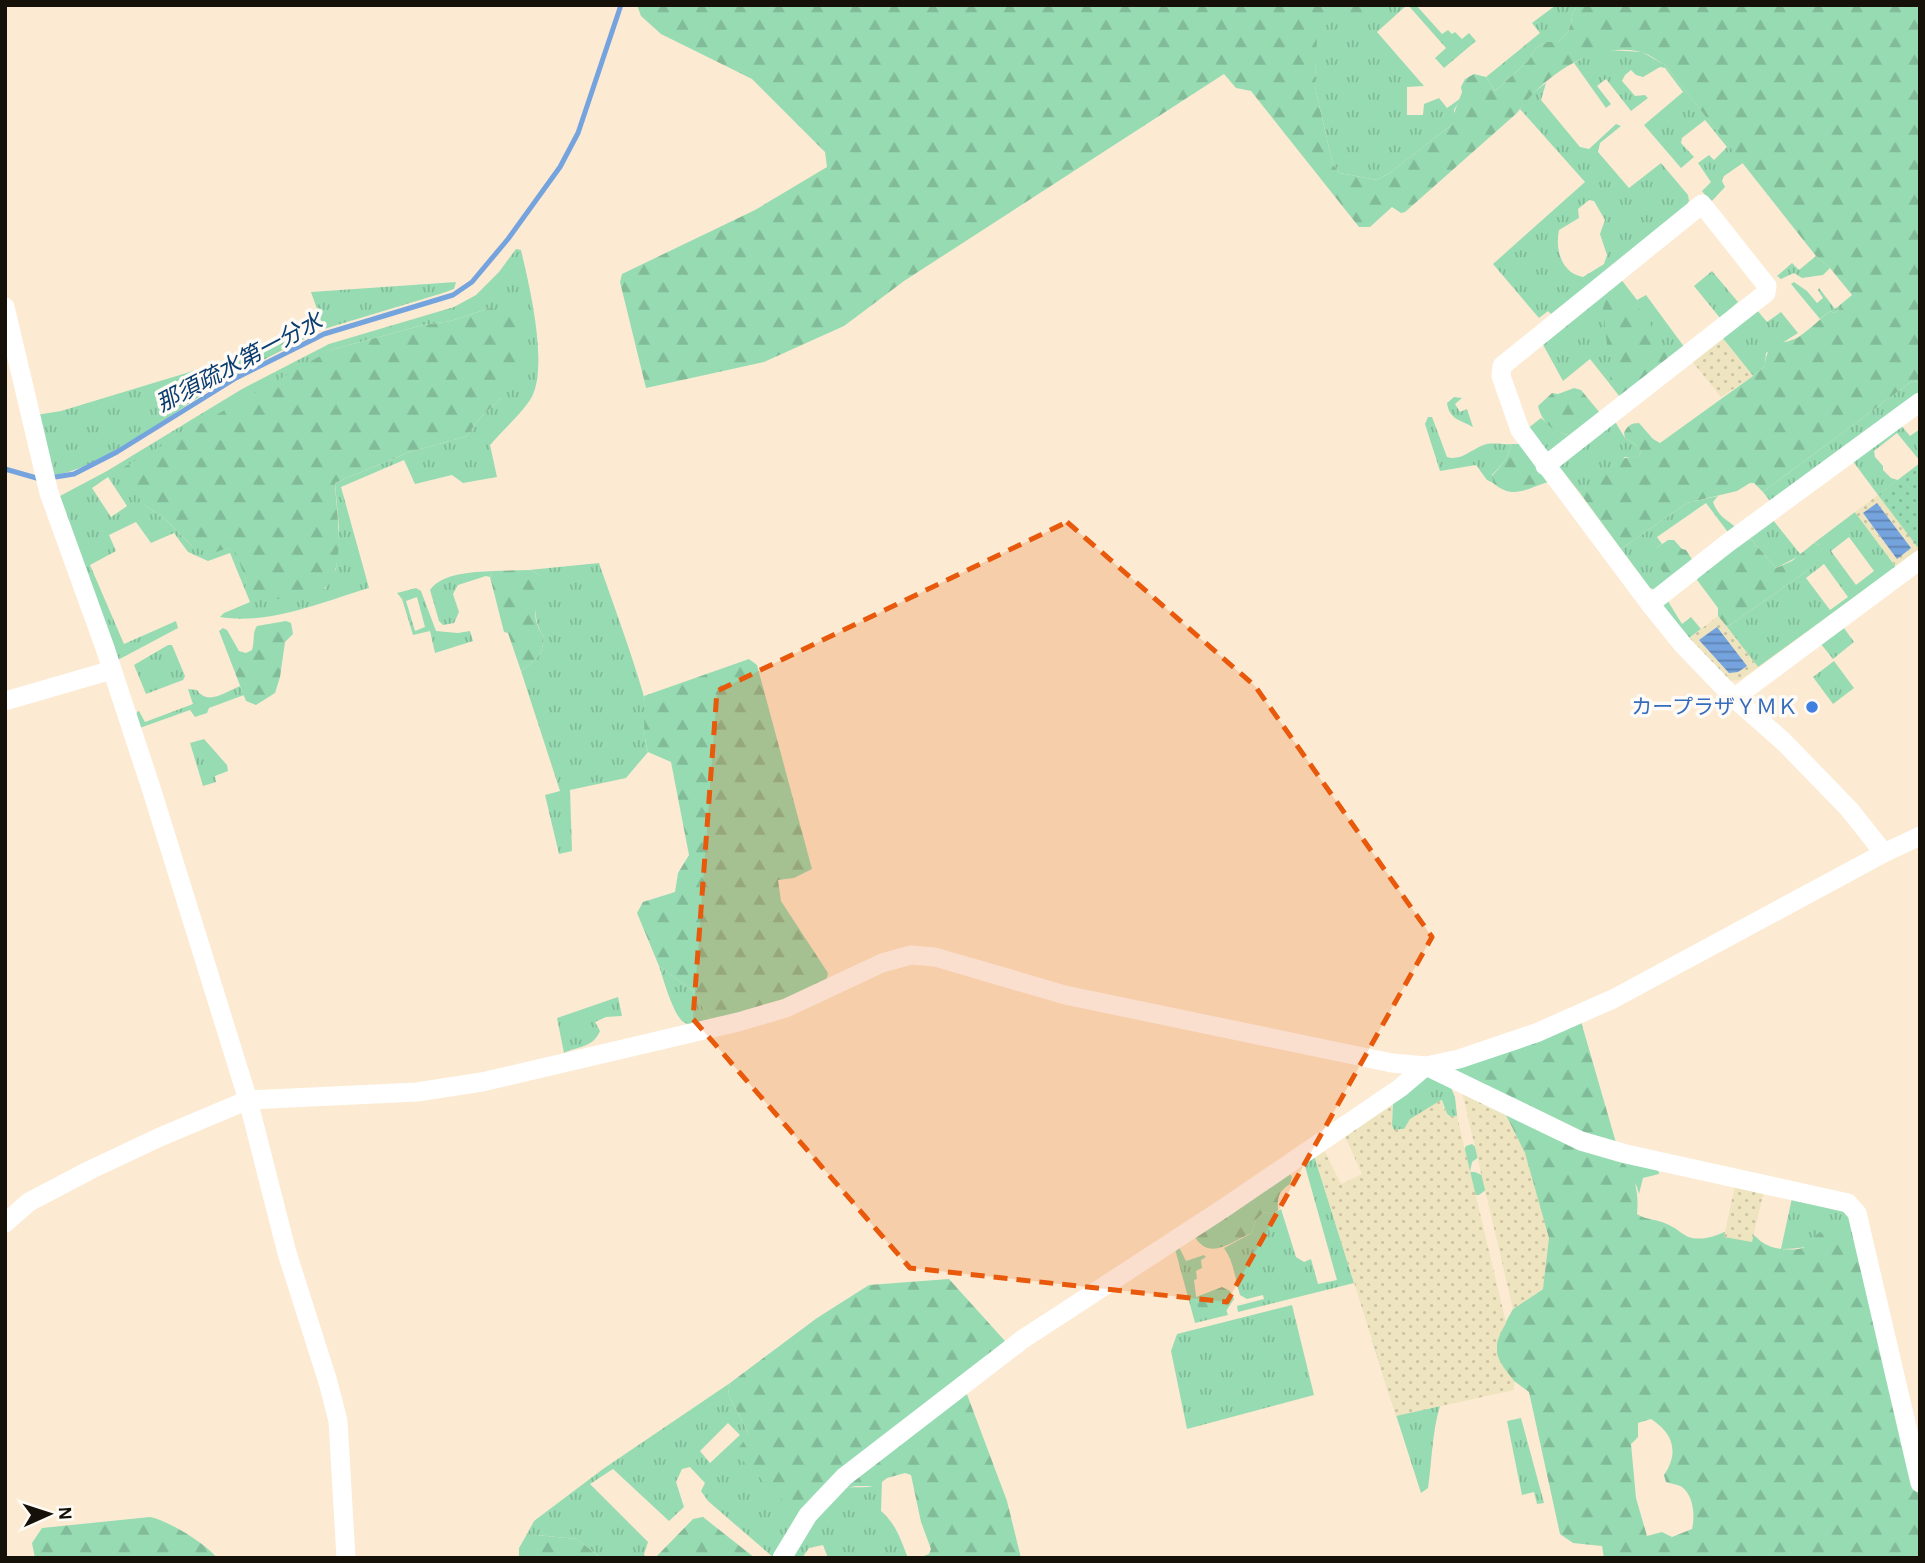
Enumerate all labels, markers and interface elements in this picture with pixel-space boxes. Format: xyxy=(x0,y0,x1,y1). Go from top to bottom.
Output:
water label: 那須疏水第一分水 xyxy=(152,307,329,417)
place label: カープラザＹＭＫ xyxy=(1631,696,1798,718)
marker: カープラザＹＭＫ xyxy=(1804,699,1820,715)
north arrow xyxy=(14,1479,84,1549)
text: N xyxy=(55,1506,74,1520)

